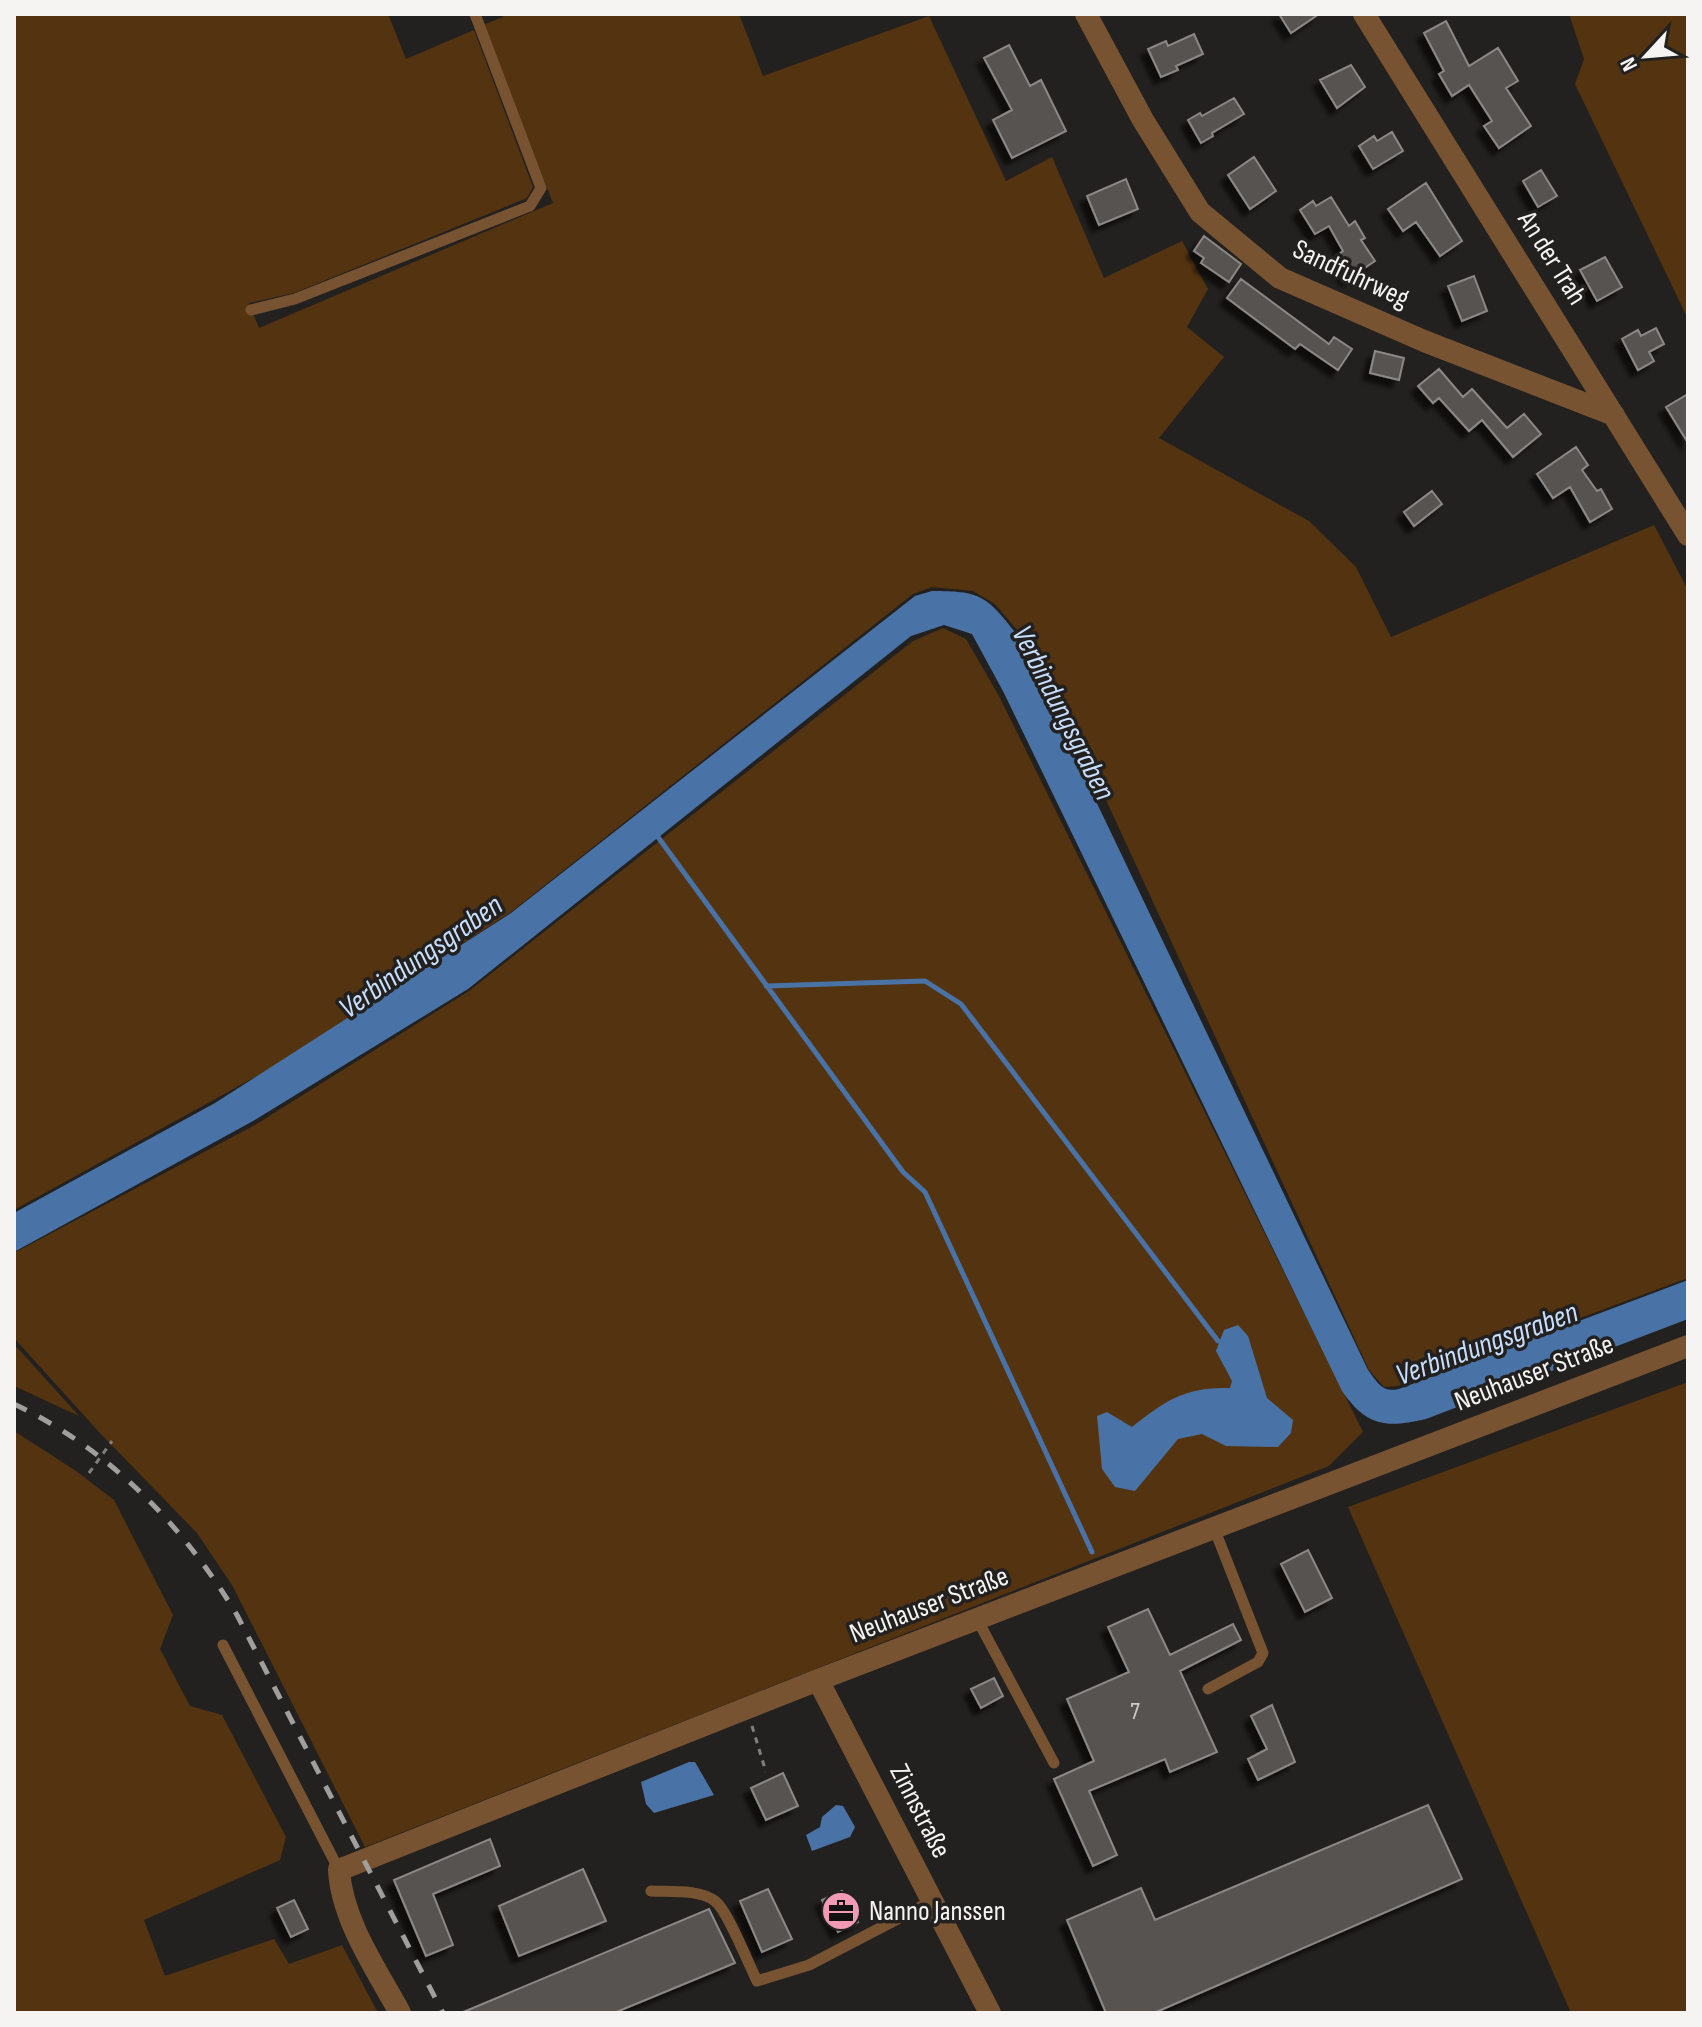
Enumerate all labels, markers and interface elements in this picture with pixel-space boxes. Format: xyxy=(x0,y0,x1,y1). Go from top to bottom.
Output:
north arrow xyxy=(1606,16,1686,96)
text: N xyxy=(1615,53,1644,75)
street label: An der Trah xyxy=(1510,204,1594,311)
street label: Sandfuhrweg xyxy=(1288,233,1414,315)
water label: Verbindungsgraben xyxy=(1004,620,1122,806)
water label: Verbindungsgraben xyxy=(332,887,510,1027)
water label: Verbindungsgraben xyxy=(1391,1294,1583,1394)
street label: Neuhauser Straße xyxy=(1450,1328,1618,1418)
street label: Neuhauser Straße xyxy=(845,1560,1013,1650)
house number: 7 xyxy=(1130,1697,1140,1726)
street label: Zinnstraße xyxy=(882,1759,958,1863)
office icon: Nanno Janssen xyxy=(820,1890,862,1932)
place label: Nanno Janssen xyxy=(869,1895,1006,1928)

